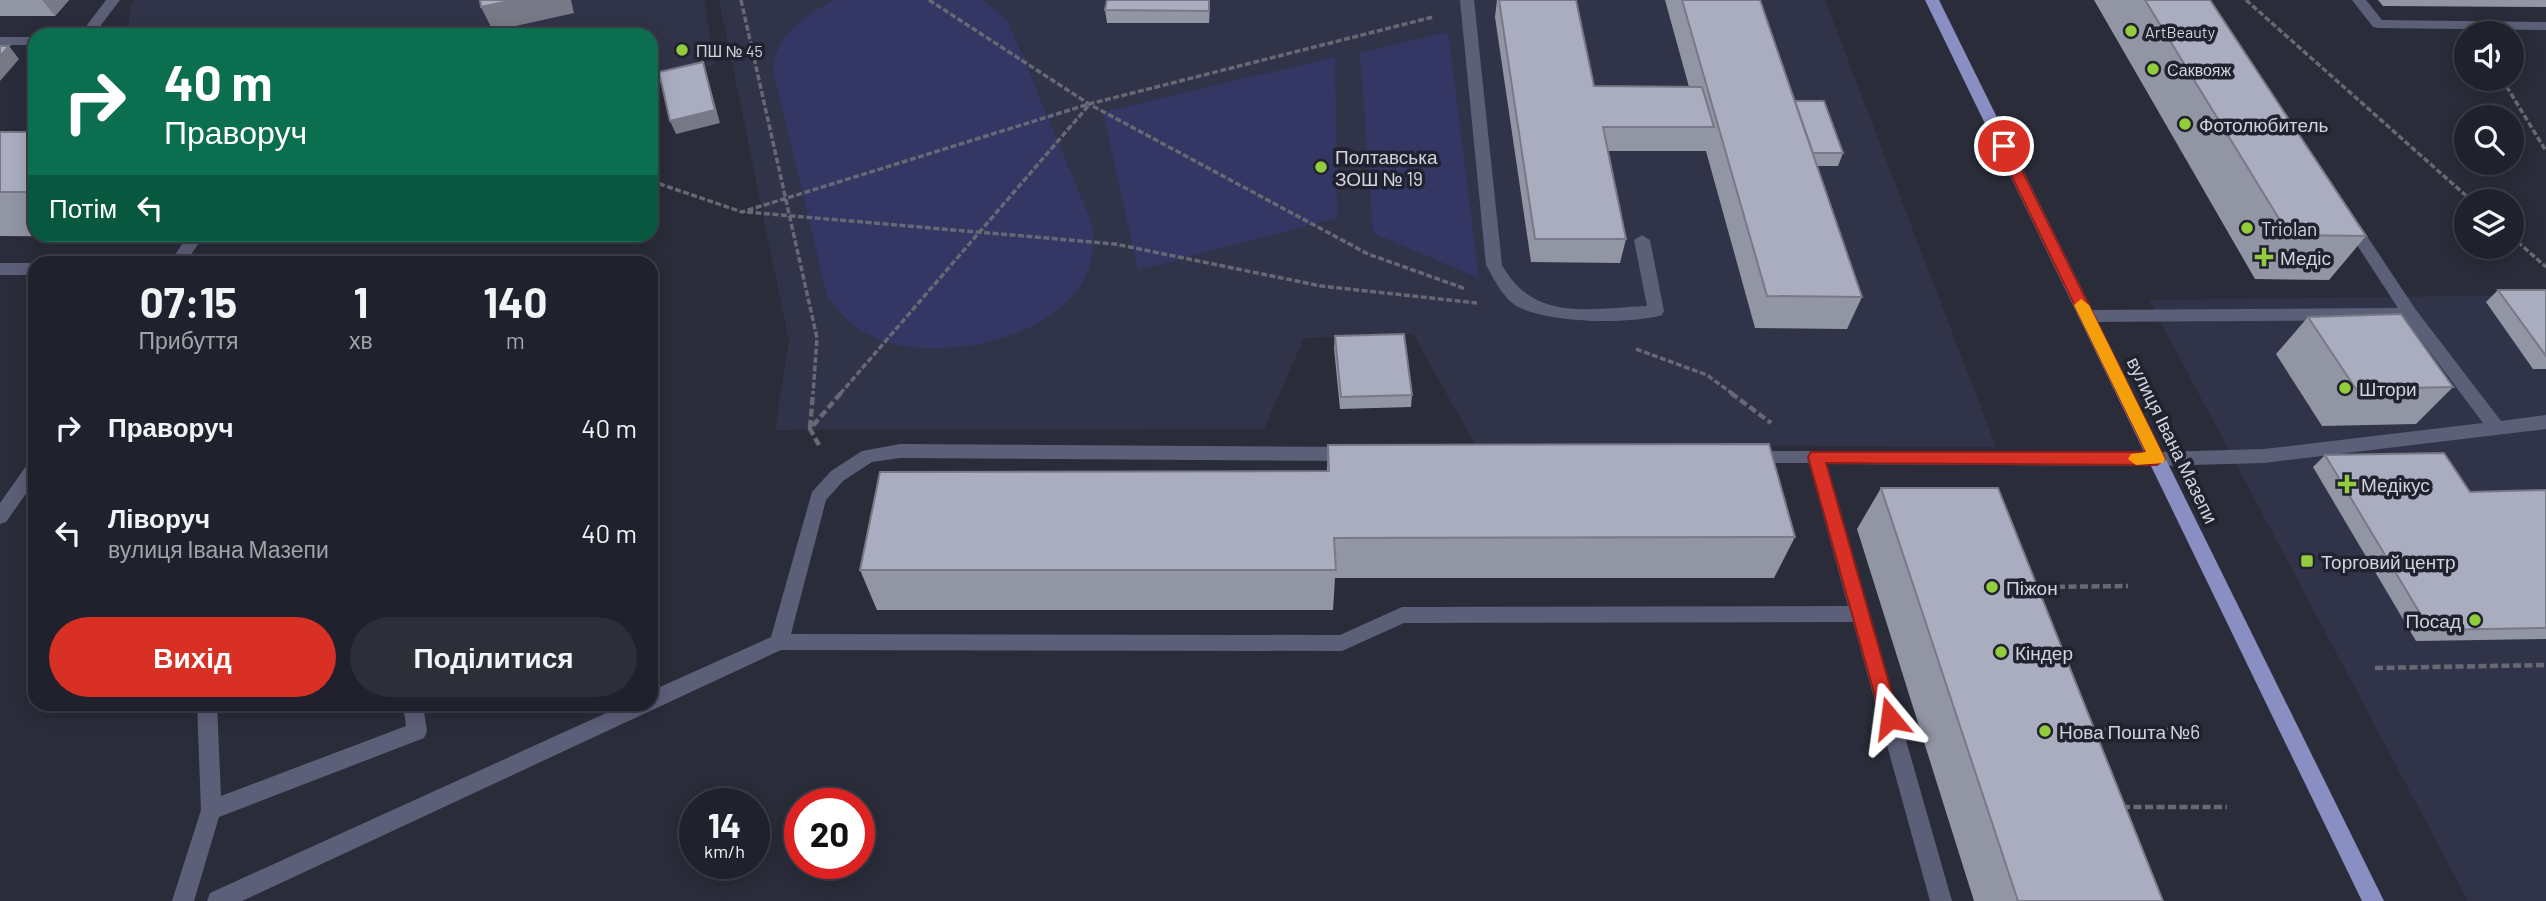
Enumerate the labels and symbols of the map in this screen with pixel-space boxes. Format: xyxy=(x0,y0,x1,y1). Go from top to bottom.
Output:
place label: ArtBeauty xyxy=(2145,22,2216,41)
marker: ArtBeauty xyxy=(2123,23,2139,39)
place label: ПШ № 45 xyxy=(696,41,763,60)
marker: ПШ № 45 xyxy=(674,42,690,58)
place label: Саквояж xyxy=(2167,60,2232,79)
marker: Саквояж xyxy=(2145,61,2161,77)
place label: Фотолюбитель xyxy=(2199,113,2329,136)
pin xyxy=(1974,116,2034,176)
marker: Фотолюбитель xyxy=(2177,116,2193,132)
place label: Полтавська ЗОШ № 19 xyxy=(1335,145,1438,190)
marker: Полтавська ЗОШ № 19 xyxy=(1313,159,1329,175)
place label: Triolan xyxy=(2261,217,2317,240)
marker: Triolan xyxy=(2239,220,2255,236)
place label: Медіс xyxy=(2280,246,2331,269)
marker: Медіс xyxy=(2254,247,2274,267)
street label: вулиця Івана Мазепи xyxy=(2123,353,2223,527)
place label: Штори xyxy=(2359,377,2417,400)
marker: Штори xyxy=(2337,380,2353,396)
place label: Медікус xyxy=(2361,473,2430,496)
marker: Медікус xyxy=(2339,476,2355,492)
place label: Торговий центр xyxy=(2321,550,2455,573)
marker: Торговий центр xyxy=(2299,553,2315,569)
place label: Піжон xyxy=(2006,576,2058,599)
marker: Піжон xyxy=(1984,579,2000,595)
place label: Посад xyxy=(2406,609,2461,632)
marker: Посад xyxy=(2467,612,2483,628)
place label: Кіндер xyxy=(2015,641,2073,664)
marker: Кіндер xyxy=(1993,644,2009,660)
position arrow xyxy=(1853,681,1927,755)
place label: Нова Пошта №6 xyxy=(2059,720,2200,743)
marker: Нова Пошта №6 xyxy=(2037,723,2053,739)
speed limit sign: 20 xyxy=(784,788,875,879)

